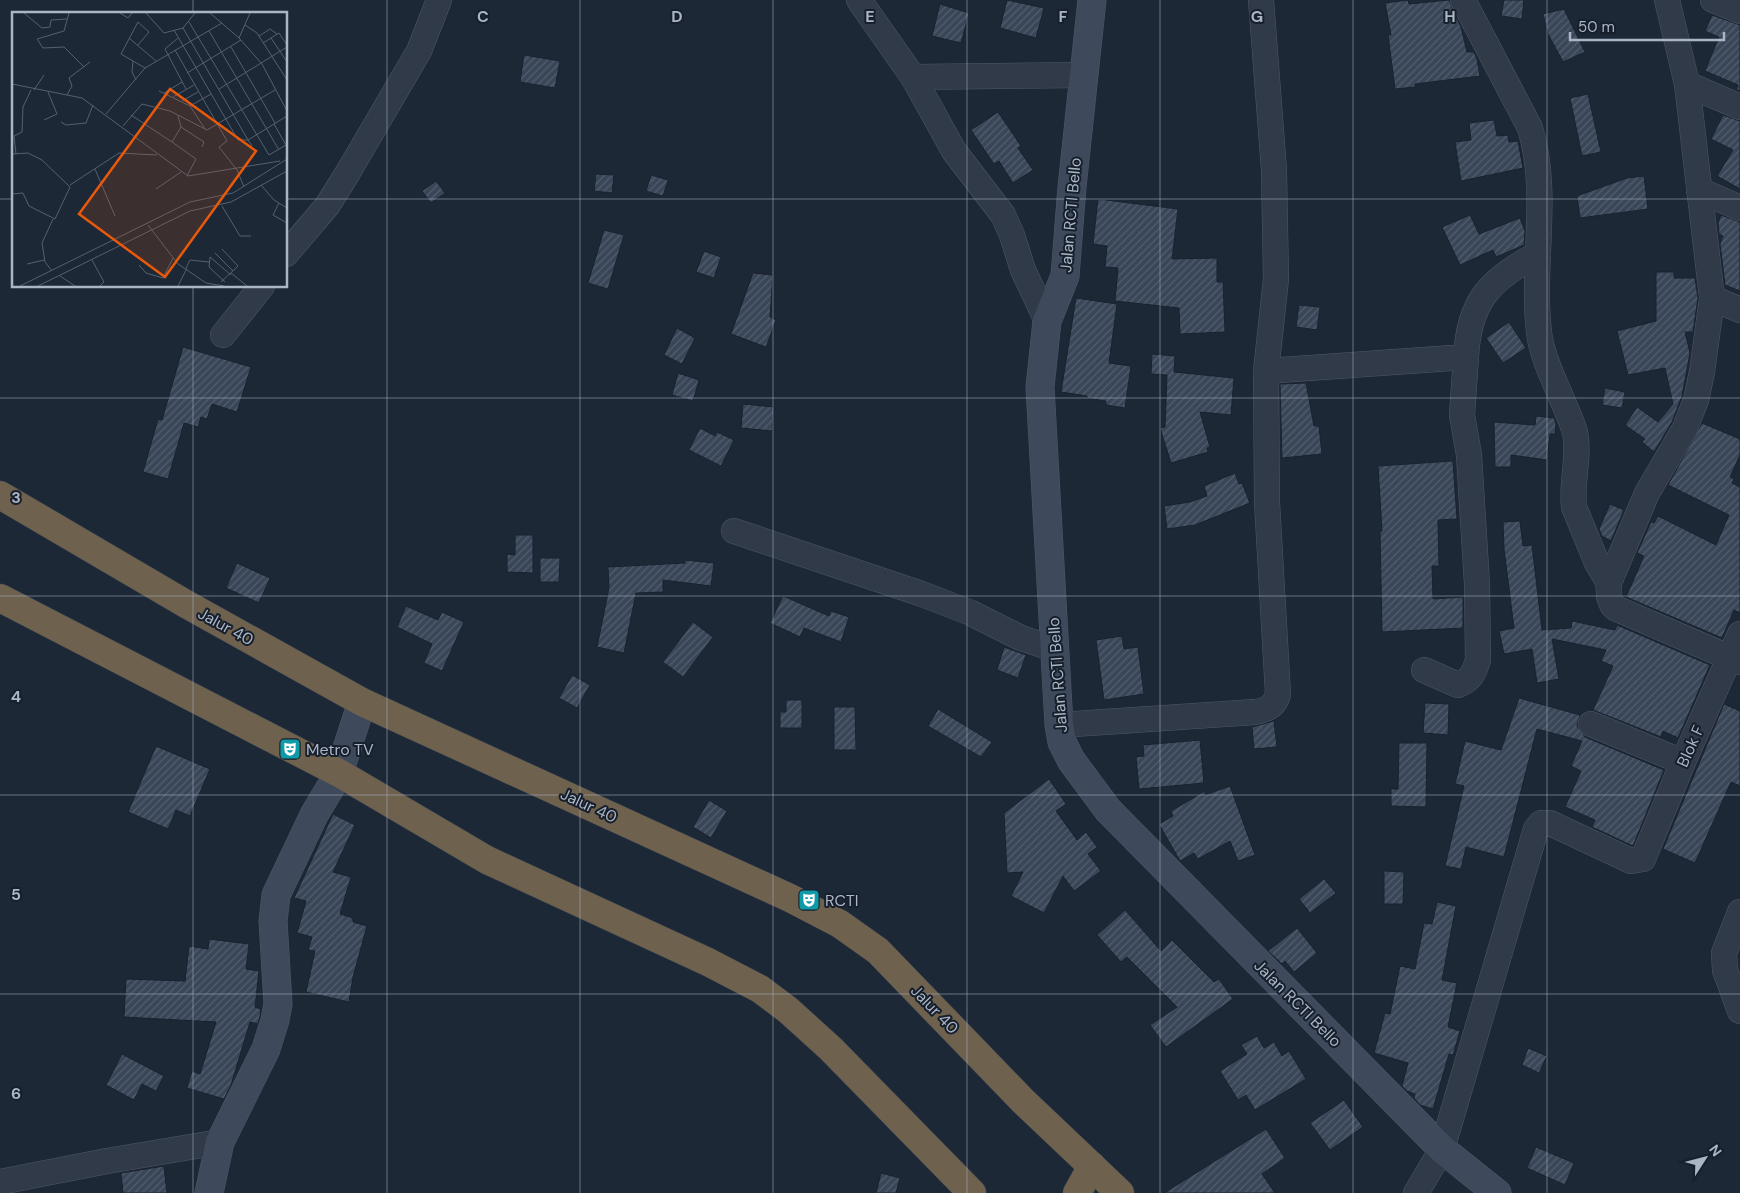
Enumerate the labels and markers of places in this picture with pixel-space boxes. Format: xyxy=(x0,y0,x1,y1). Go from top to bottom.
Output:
theatre icon: Metro TV xyxy=(278,737,302,761)
place label: Metro TV xyxy=(306,739,374,760)
theatre icon: RCTI xyxy=(797,888,821,912)
place label: RCTI xyxy=(825,890,858,911)

